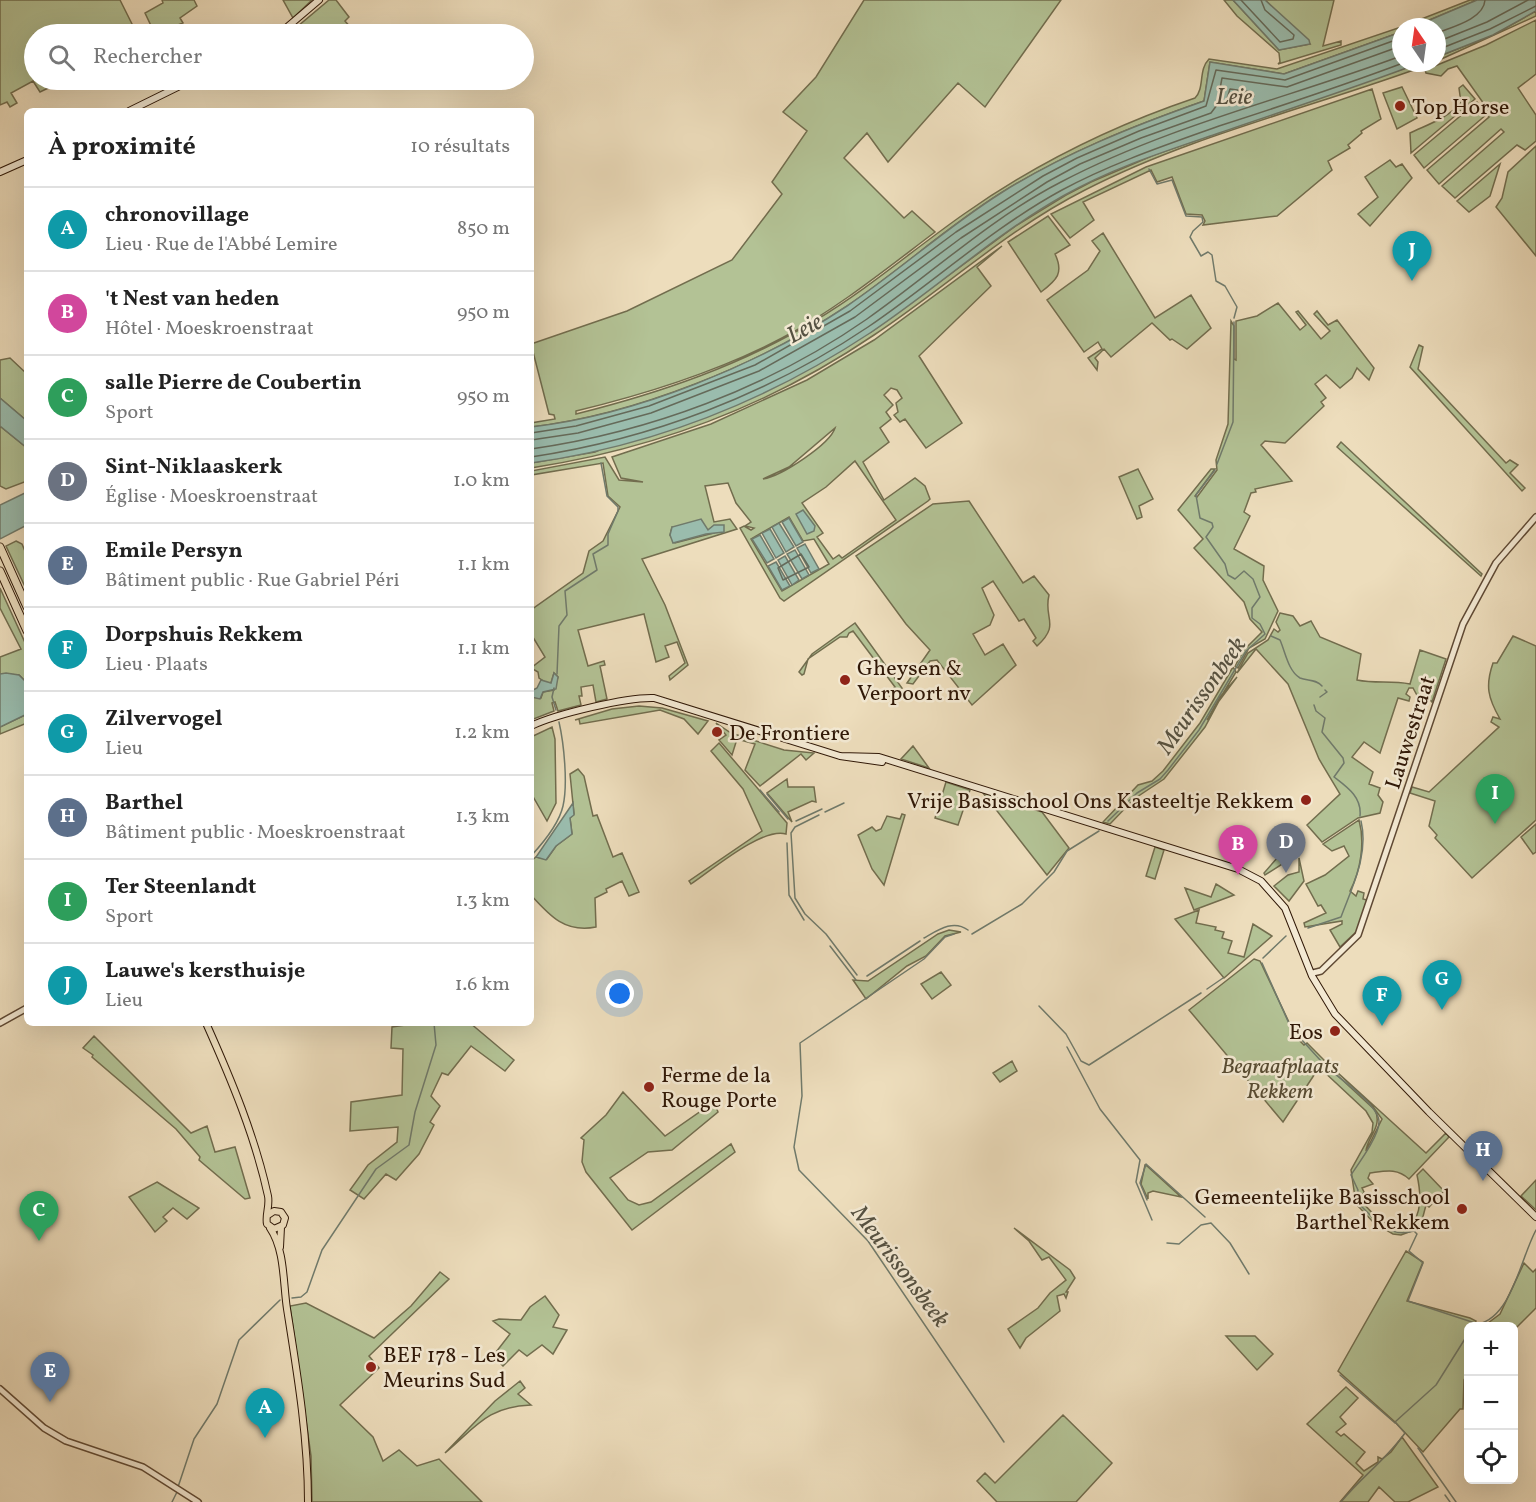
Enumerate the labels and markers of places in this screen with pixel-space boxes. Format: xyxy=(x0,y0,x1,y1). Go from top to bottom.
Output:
place label: Top Horse xyxy=(1412,93,1509,124)
marker: Top Horse xyxy=(1393,99,1407,113)
pin: J xyxy=(1392,232,1432,281)
place label: Gheysen & Verpoort nv xyxy=(857,654,971,710)
marker: Gheysen & Verpoort nv xyxy=(838,673,852,687)
place label: De Frontiere xyxy=(729,719,850,750)
marker: De Frontiere xyxy=(710,725,724,739)
pin: I xyxy=(1476,774,1514,824)
place label: Vrije Basisschool Ons Kasteeltje Rekkem xyxy=(907,787,1294,818)
marker: Vrije Basisschool Ons Kasteeltje Rekkem xyxy=(1299,793,1313,807)
pin: D xyxy=(1266,824,1306,873)
pin: B xyxy=(1218,826,1258,875)
pin: G xyxy=(1422,960,1462,1010)
pin: F xyxy=(1362,976,1402,1026)
place label: Eos xyxy=(1289,1018,1323,1049)
marker: Eos xyxy=(1328,1024,1342,1038)
place label: Ferme de la Rouge Porte xyxy=(661,1061,777,1117)
marker: Ferme de la Rouge Porte xyxy=(642,1080,656,1094)
pin: H xyxy=(1464,1132,1502,1181)
place label: Gemeentelijke Basisschool Barthel Rekkem xyxy=(1195,1183,1450,1239)
pin: C xyxy=(20,1192,58,1241)
marker: Gemeentelijke Basisschool Barthel Rekkem xyxy=(1455,1202,1469,1216)
place label: BEF 178 - Les Meurins Sud xyxy=(383,1341,506,1397)
pin: E xyxy=(31,1352,70,1402)
marker: BEF 178 - Les Meurins Sud xyxy=(364,1360,378,1374)
pin: A xyxy=(246,1388,284,1438)

